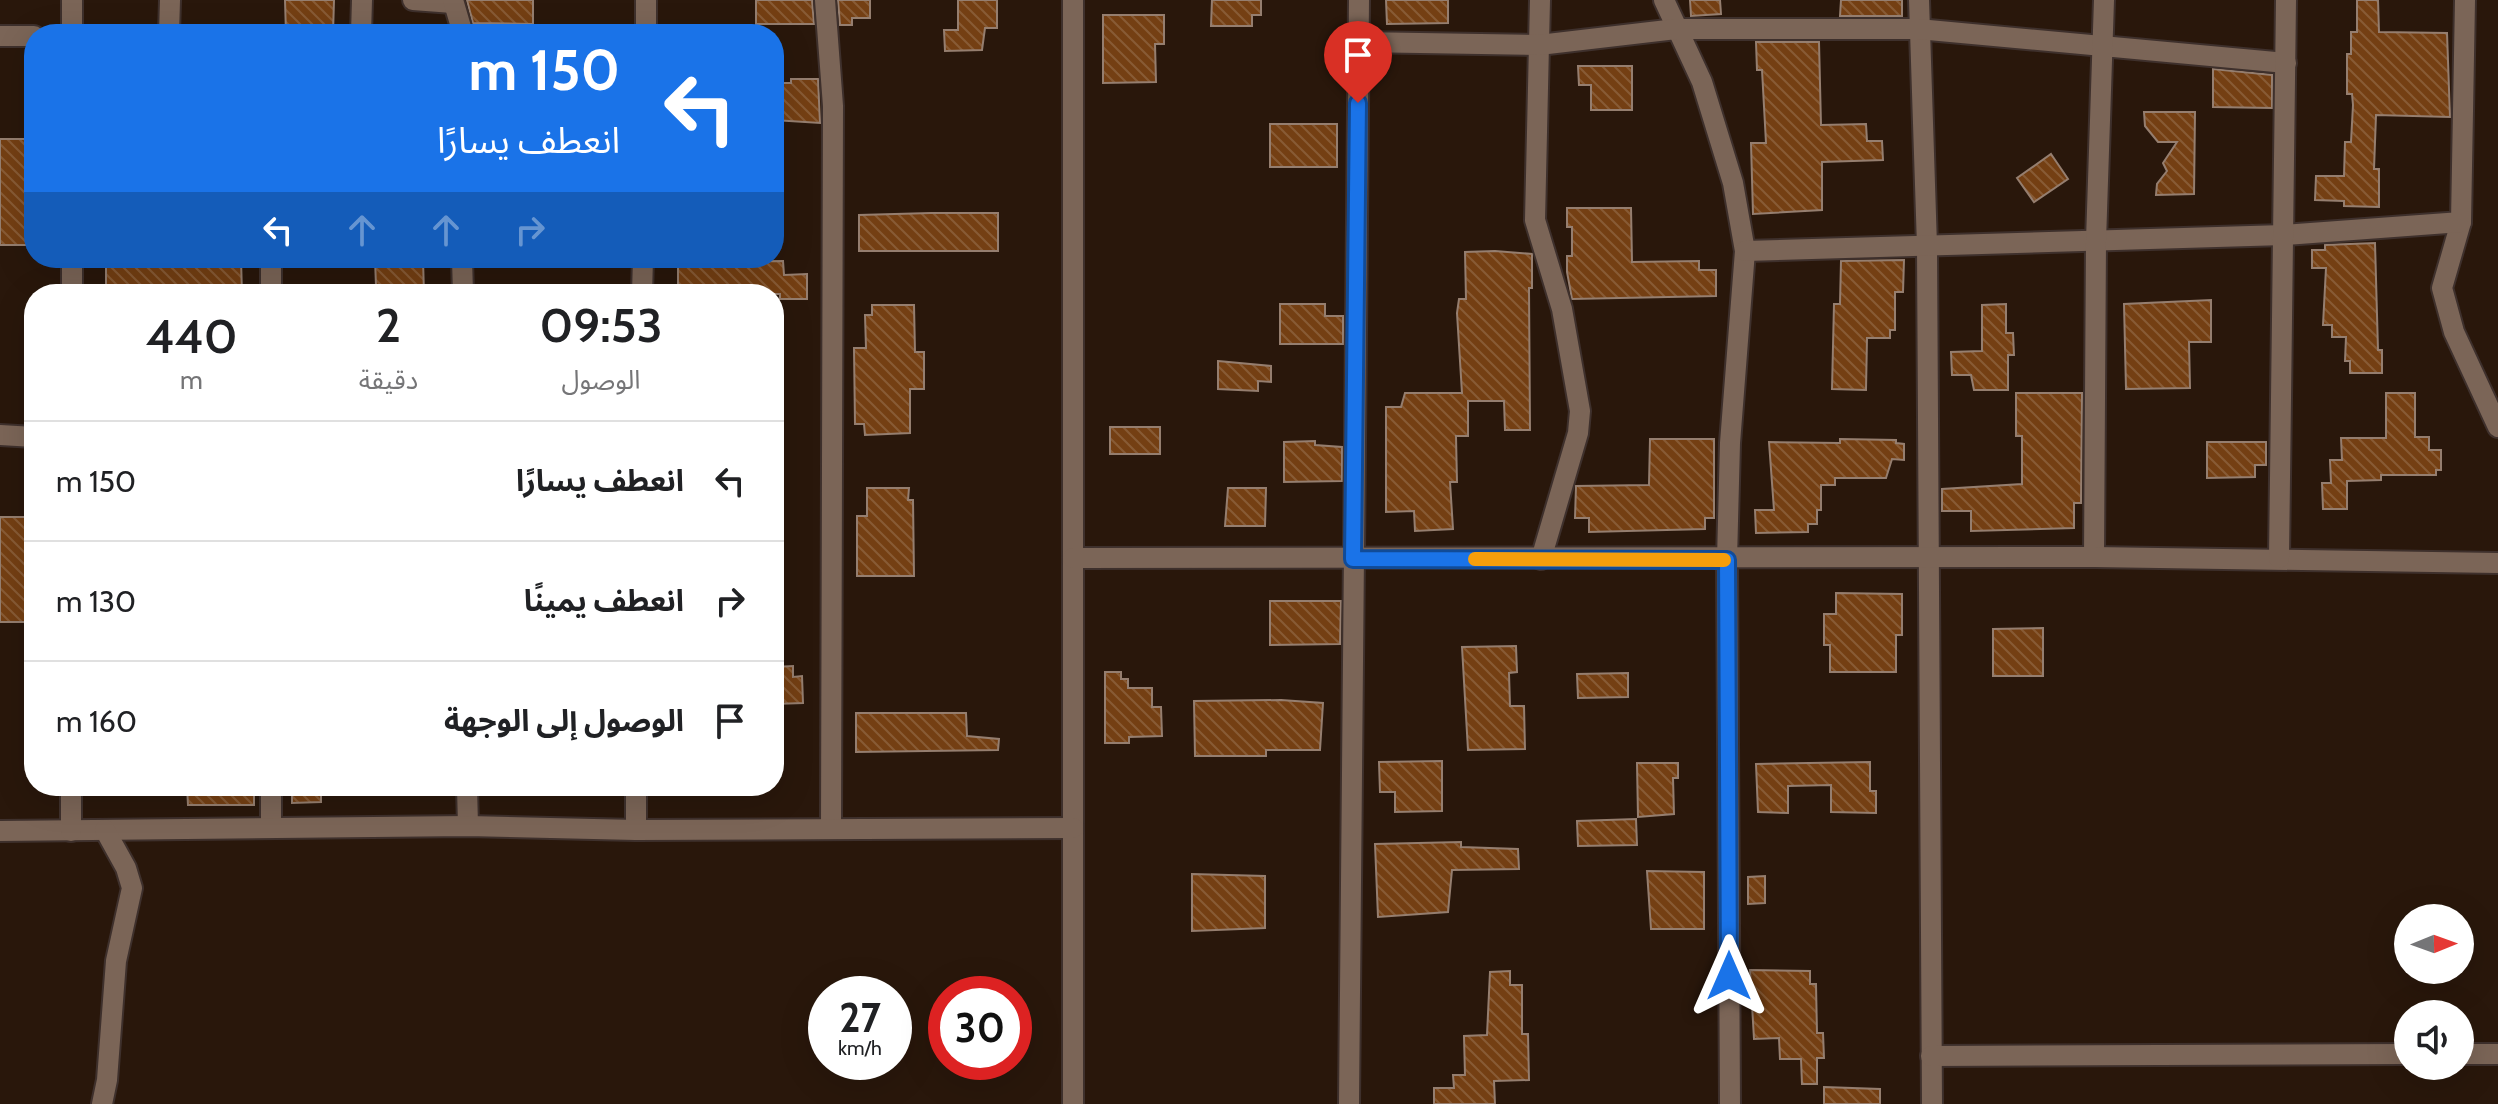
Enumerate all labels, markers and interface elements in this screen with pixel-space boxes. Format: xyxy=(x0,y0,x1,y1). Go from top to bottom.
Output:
pin xyxy=(1324,21,1392,103)
icon: arrive xyxy=(1336,33,1380,77)
text: 150 m xyxy=(468,36,620,104)
icon: left xyxy=(648,56,752,160)
text: انعطف يسارًا xyxy=(437,118,620,162)
icon: left xyxy=(256,208,300,252)
icon: ahead xyxy=(340,208,384,252)
icon: ahead xyxy=(424,208,468,252)
icon: right xyxy=(508,208,552,252)
text: 2 xyxy=(376,296,401,354)
text: 09:53 xyxy=(540,296,663,354)
text: 440 xyxy=(146,307,237,365)
text: m xyxy=(180,364,203,396)
text: دقيقة xyxy=(359,364,418,396)
text: الوصول xyxy=(562,364,641,396)
icon: left xyxy=(708,459,752,503)
text: انعطف يسارًا xyxy=(516,462,684,499)
text: 150 m xyxy=(56,463,136,500)
icon: right xyxy=(708,579,752,623)
text: انعطف يمينًا xyxy=(524,582,684,619)
text: 130 m xyxy=(56,583,136,620)
icon: arrive xyxy=(708,699,752,743)
text: الوصول إلى الوجهة xyxy=(444,702,684,739)
text: 160 m xyxy=(56,703,137,740)
north arrow xyxy=(2394,904,2474,984)
map controls xyxy=(2394,904,2474,1080)
position arrow xyxy=(1687,934,1771,1018)
speed limit sign: 30 xyxy=(928,976,1032,1080)
text: 27 xyxy=(839,993,881,1042)
button: sound xyxy=(2394,1000,2474,1080)
text: km/h xyxy=(838,1036,882,1060)

